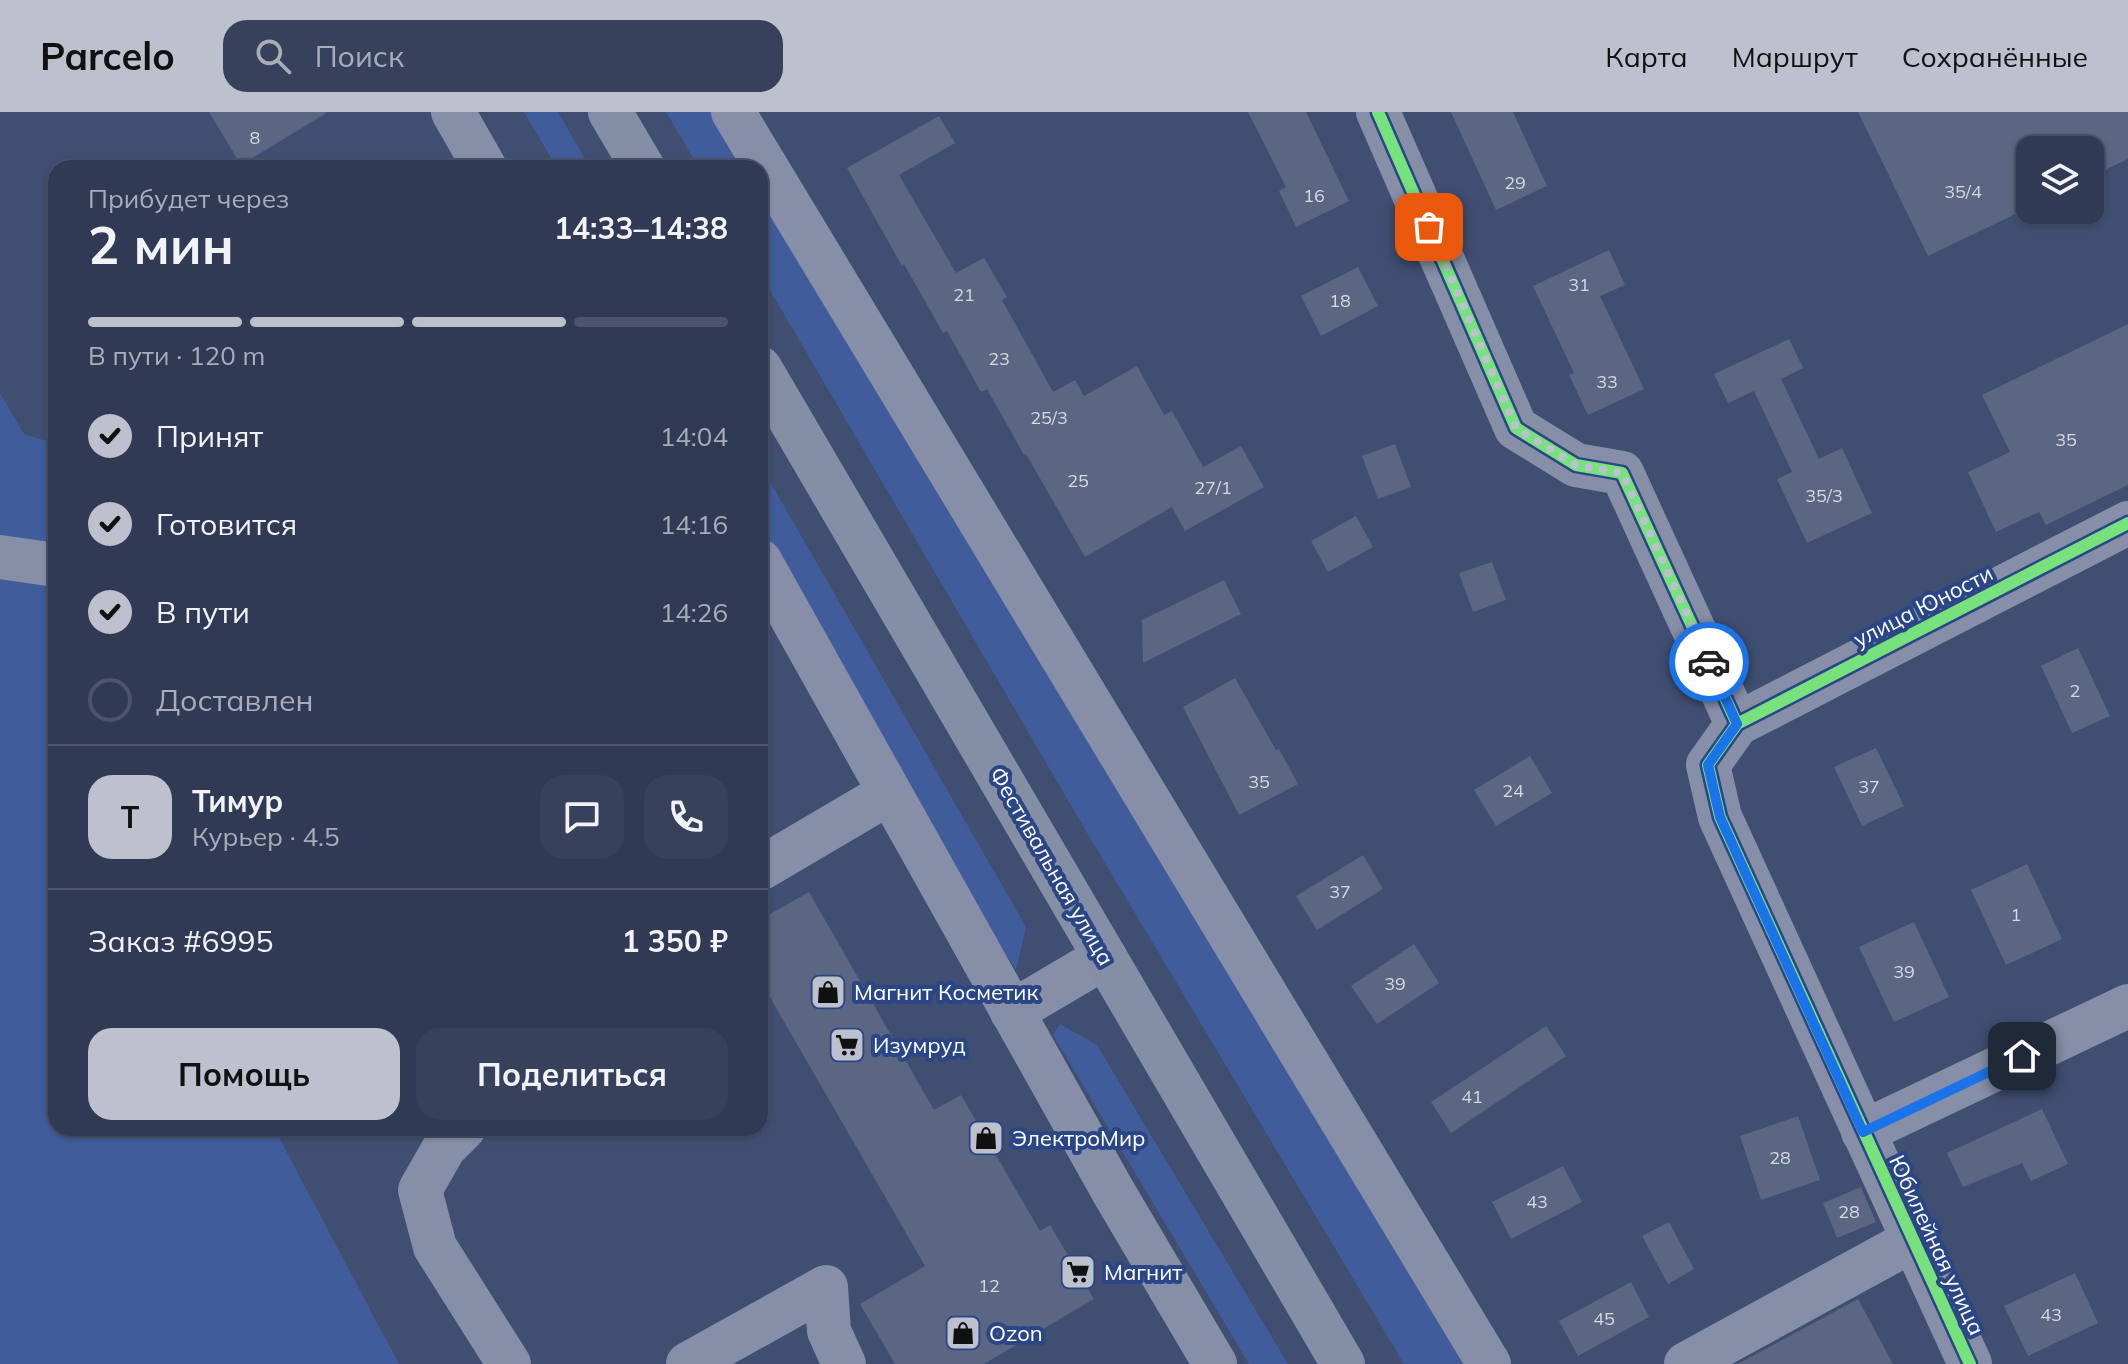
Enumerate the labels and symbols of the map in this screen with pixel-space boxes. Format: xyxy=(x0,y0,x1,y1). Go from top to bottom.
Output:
house number: 8 xyxy=(250,126,260,149)
house number: 29 xyxy=(1504,171,1526,194)
house number: 35/4 xyxy=(1944,180,1982,203)
house number: 16 xyxy=(1303,184,1325,207)
pin xyxy=(1395,193,1463,261)
house number: 31 xyxy=(1568,273,1590,296)
house number: 21 xyxy=(953,283,975,306)
house number: 18 xyxy=(1329,289,1351,312)
house number: 23 xyxy=(988,347,1010,370)
house number: 33 xyxy=(1596,370,1618,393)
house number: 25/3 xyxy=(1030,406,1068,429)
house number: 35 xyxy=(2055,428,2077,451)
house number: 25 xyxy=(1067,469,1089,492)
house number: 27/1 xyxy=(1194,476,1232,499)
house number: 35/3 xyxy=(1805,484,1843,507)
street label: улица Юности xyxy=(1849,559,1997,653)
courier xyxy=(1669,622,1749,702)
house number: 2 xyxy=(2070,679,2080,702)
street label: Фестивальная улица xyxy=(984,762,1120,970)
house number: 35 xyxy=(1248,770,1270,793)
house number: 37 xyxy=(1858,775,1880,798)
house number: 24 xyxy=(1502,779,1524,802)
house number: 37 xyxy=(1329,880,1351,903)
house number: 1 xyxy=(2011,903,2021,926)
house number: 39 xyxy=(1893,960,1915,983)
house number: 39 xyxy=(1384,972,1406,995)
shop icon: Магнит Косметик xyxy=(809,973,847,1011)
place label: Магнит Косметик xyxy=(854,978,1038,1006)
pin xyxy=(1988,1022,2056,1090)
supermarket icon: Изумруд xyxy=(828,1026,866,1064)
place label: Изумруд xyxy=(873,1031,966,1059)
house number: 41 xyxy=(1461,1085,1483,1108)
shop icon: ЭлектроМир xyxy=(967,1119,1005,1157)
place label: ЭлектроМир xyxy=(1012,1124,1146,1152)
house number: 28 xyxy=(1769,1146,1791,1169)
street label: Юбилейная улица xyxy=(1883,1150,1991,1340)
house number: 43 xyxy=(1526,1190,1548,1213)
house number: 28 xyxy=(1838,1200,1860,1223)
supermarket icon: Магнит xyxy=(1059,1253,1097,1291)
place label: Магнит xyxy=(1104,1258,1182,1286)
house number: 12 xyxy=(978,1274,1000,1297)
house number: 43 xyxy=(2040,1303,2062,1326)
house number: 45 xyxy=(1593,1307,1615,1330)
shop icon: Ozon xyxy=(944,1314,982,1352)
place label: Ozon xyxy=(989,1319,1043,1347)

